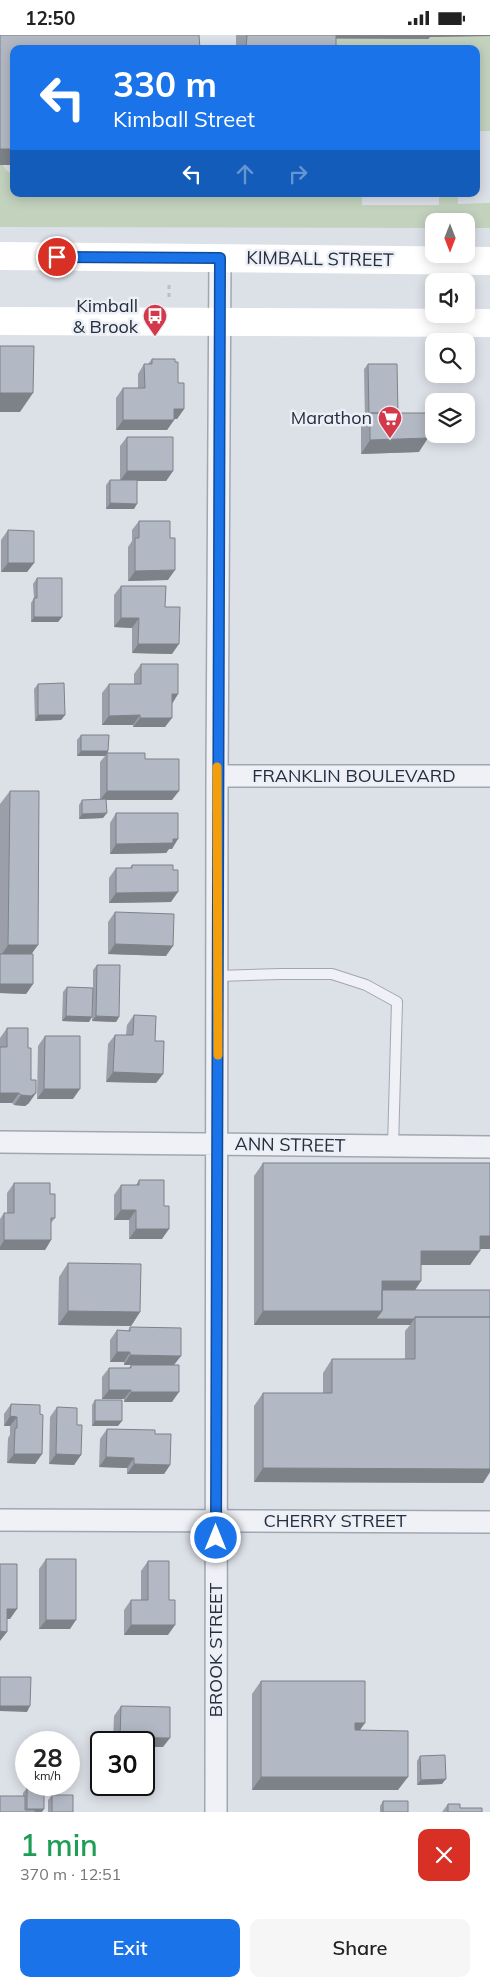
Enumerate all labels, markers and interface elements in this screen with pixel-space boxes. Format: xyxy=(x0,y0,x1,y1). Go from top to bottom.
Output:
text: 12:50 xyxy=(25,6,75,30)
text: 330 m xyxy=(113,62,217,106)
icon: left xyxy=(30,65,95,130)
text: Kimball Street xyxy=(113,105,255,133)
icon: left xyxy=(178,160,206,188)
icon: ahead xyxy=(231,160,259,188)
icon: right xyxy=(284,160,312,188)
north arrow xyxy=(425,213,475,263)
map controls xyxy=(425,213,475,443)
pin xyxy=(36,236,78,278)
icon: arrive xyxy=(43,243,71,271)
street label: KIMBALL STREET xyxy=(246,246,394,271)
button: sound xyxy=(425,273,475,323)
place label: Kimball & Brook xyxy=(73,294,139,338)
bus stop icon: Kimball & Brook xyxy=(142,303,168,337)
button: search xyxy=(425,333,475,383)
button: layers xyxy=(425,393,475,443)
supermarket icon: Marathon xyxy=(377,405,403,439)
place label: Marathon xyxy=(291,406,372,429)
street label: FRANKLIN BOULEVARD xyxy=(252,764,456,787)
street label: ANN STREET xyxy=(234,1132,346,1157)
street label: CHERRY STREET xyxy=(263,1509,407,1532)
position arrow xyxy=(189,1511,241,1563)
street label: BROOK STREET xyxy=(204,1583,227,1717)
speed limit sign: 30 xyxy=(90,1731,155,1796)
text: 28 xyxy=(32,1742,63,1773)
text: km/h xyxy=(34,1768,61,1783)
text: 1 min xyxy=(20,1826,98,1864)
button: close xyxy=(418,1829,470,1881)
text: 370 m · 12:51 xyxy=(20,1864,121,1884)
button: Exit xyxy=(20,1919,240,1977)
button: Share xyxy=(250,1919,470,1977)

